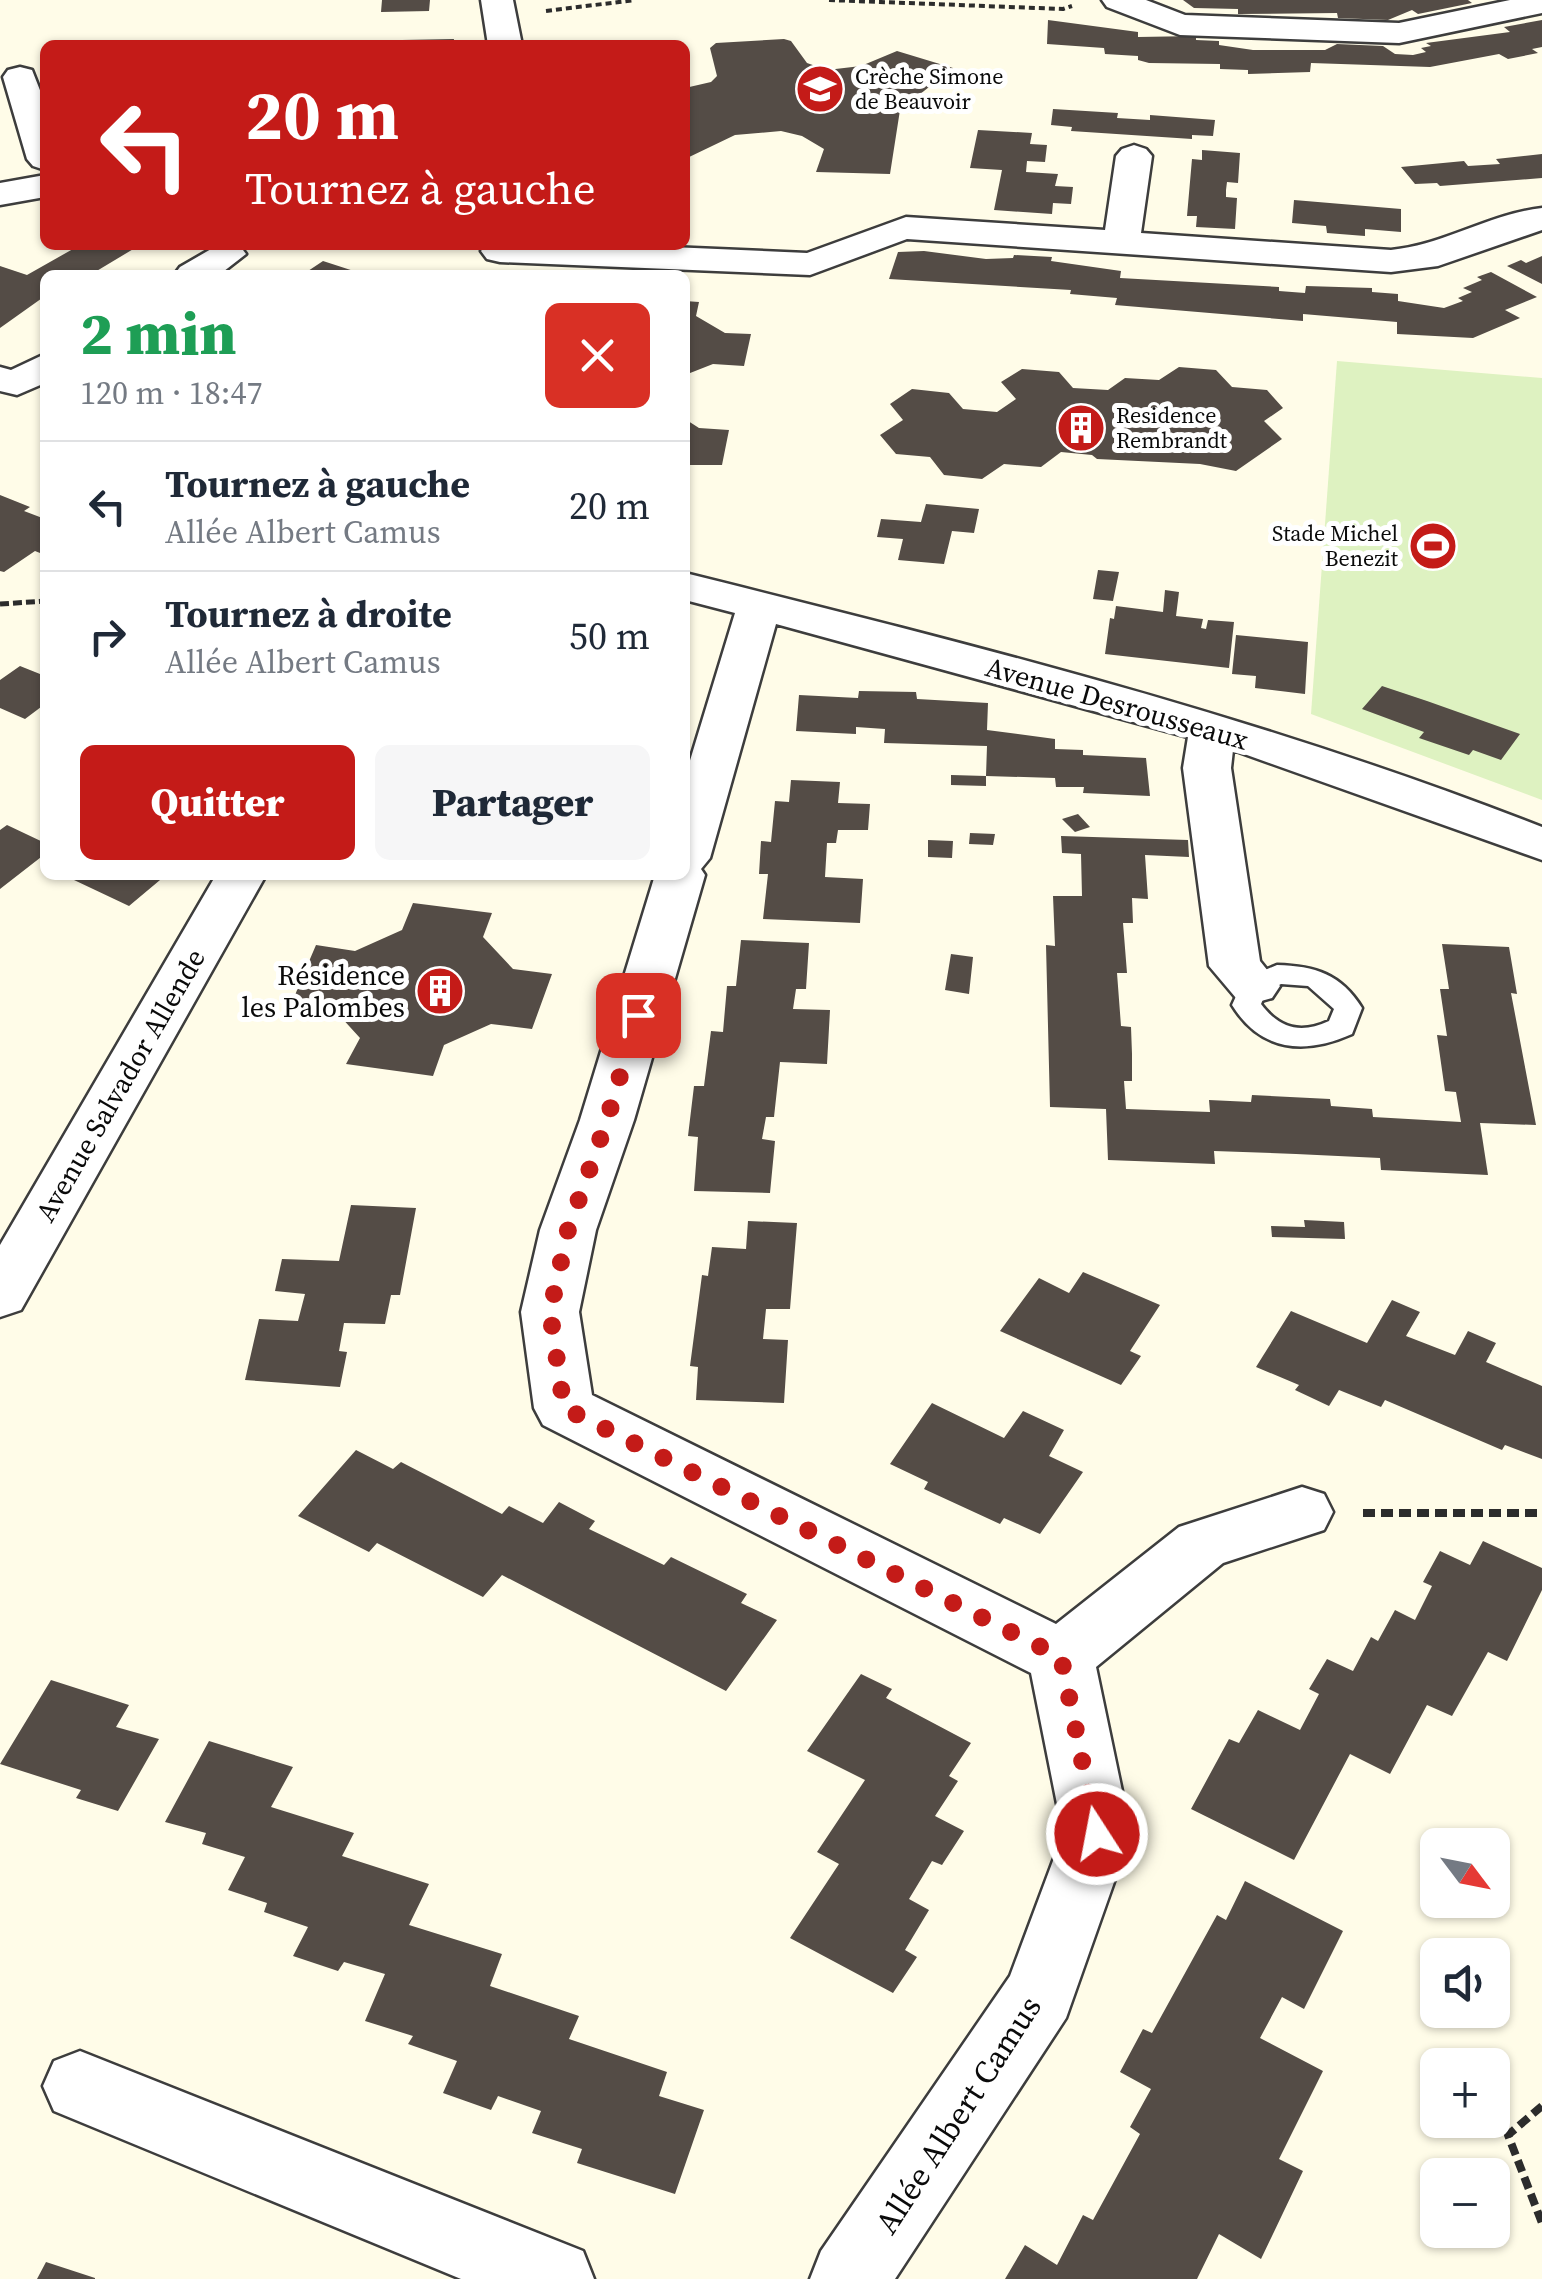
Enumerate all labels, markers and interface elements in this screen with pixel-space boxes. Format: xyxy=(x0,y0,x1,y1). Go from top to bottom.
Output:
place label: Crèche Simone de Beauvoir xyxy=(855,61,1004,116)
school or university icon: Crèche Simone de Beauvoir xyxy=(794,63,846,115)
text: 20 m xyxy=(245,66,399,162)
icon: left xyxy=(80,80,210,210)
text: Tournez à gauche xyxy=(245,157,596,219)
text: 2 min xyxy=(80,292,236,374)
button: close xyxy=(545,303,650,408)
text: 120 m · 18:47 xyxy=(80,371,262,415)
place label: Residence Rembrandt xyxy=(1116,400,1228,455)
building icon: Residence Rembrandt xyxy=(1055,402,1107,454)
text: Tournez à gauche xyxy=(165,458,470,510)
icon: left xyxy=(80,479,135,534)
text: 20 m xyxy=(569,480,650,532)
text: Allée Albert Camus xyxy=(165,510,441,554)
place label: Stade Michel Benezit xyxy=(1272,518,1399,573)
sports icon: Stade Michel Benezit xyxy=(1407,520,1459,572)
text: Tournez à droite xyxy=(165,588,452,640)
icon: right xyxy=(80,609,135,664)
text: 50 m xyxy=(569,610,650,662)
text: Allée Albert Camus xyxy=(165,640,441,684)
street label: Avenue Desrousseaux xyxy=(981,647,1253,759)
button: Quitter xyxy=(80,745,355,860)
button: Partager xyxy=(375,745,650,860)
street label: Avenue Salvador Allende xyxy=(26,942,214,1228)
place label: Résidence les Palombes xyxy=(241,956,405,1026)
building icon: Résidence les Palombes xyxy=(414,965,466,1017)
pin xyxy=(596,973,681,1058)
icon: arrive xyxy=(611,988,666,1043)
position arrow xyxy=(1045,1782,1149,1886)
north arrow xyxy=(1420,1828,1510,1918)
map controls xyxy=(1420,1828,1510,2248)
button: sound xyxy=(1420,1938,1510,2028)
street label: Allée Albert Camus xyxy=(865,1987,1051,2243)
button: + xyxy=(1420,2048,1510,2138)
button: − xyxy=(1420,2158,1510,2248)

